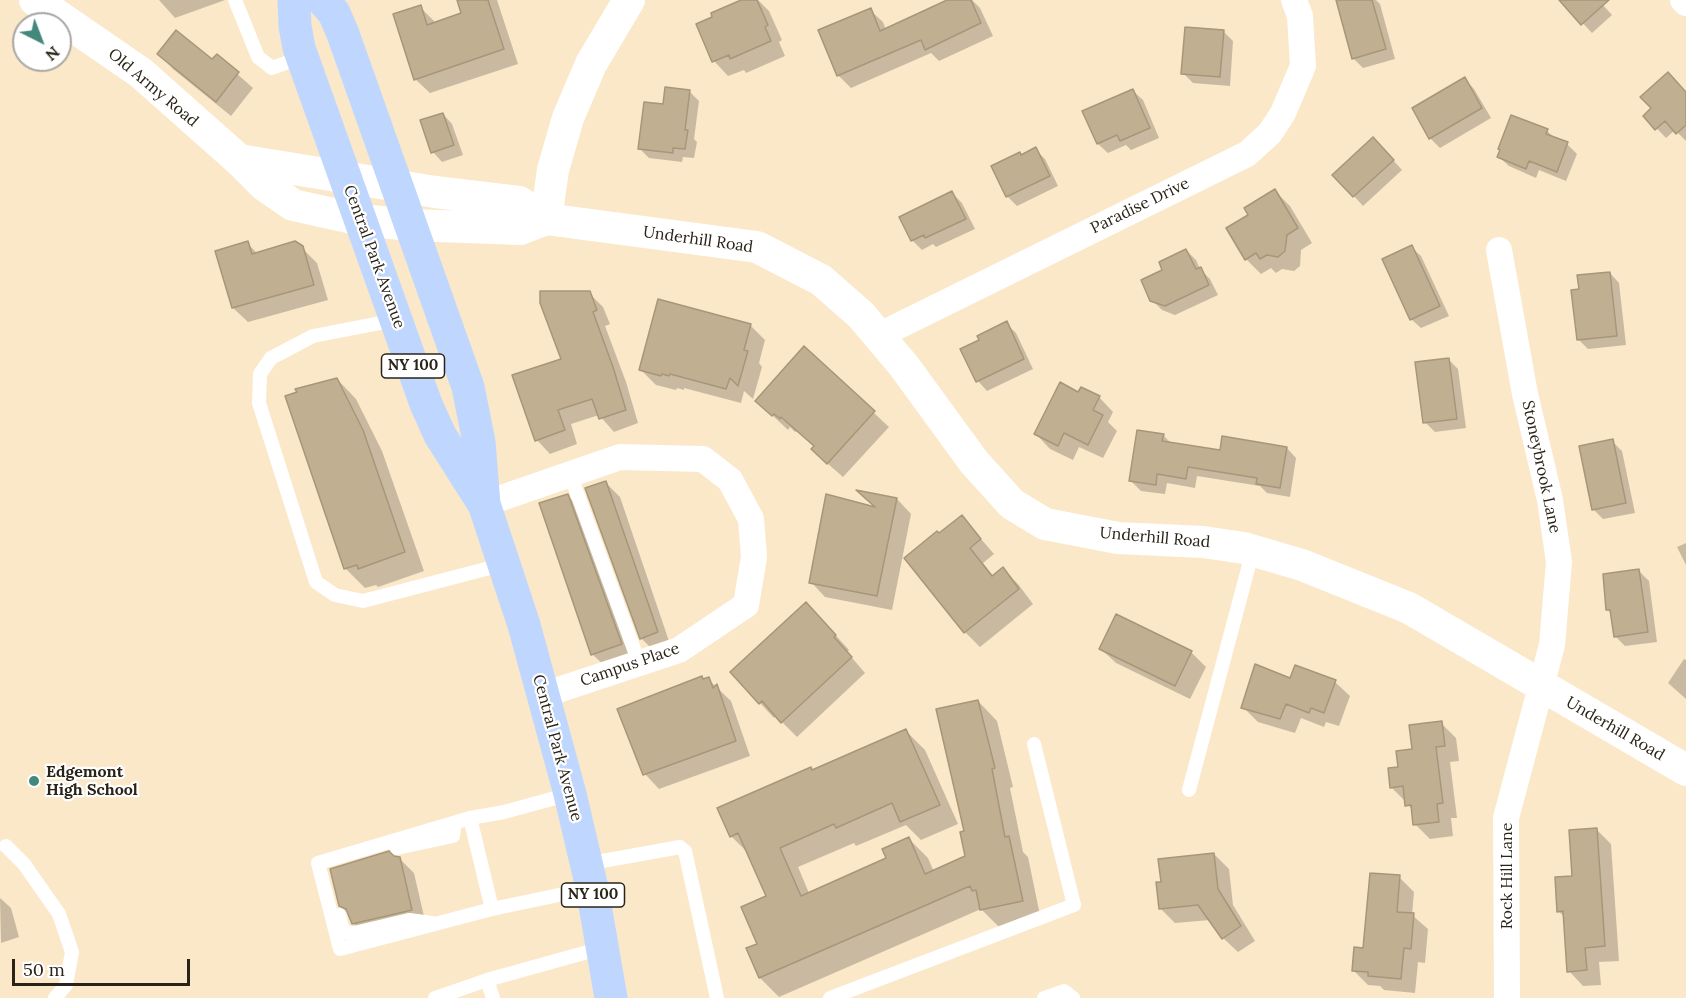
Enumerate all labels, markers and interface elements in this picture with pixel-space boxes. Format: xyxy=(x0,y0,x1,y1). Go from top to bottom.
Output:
north arrow xyxy=(12,12,72,72)
text: N xyxy=(41,42,64,65)
street label: Old Army Road xyxy=(104,45,202,131)
street label: Paradise Drive xyxy=(1088,174,1192,238)
street label: Central Park Avenue xyxy=(339,183,409,331)
street label: Underhill Road xyxy=(642,223,754,257)
road number: NY 100 xyxy=(382,354,444,378)
street label: Stoneybrook Lane xyxy=(1518,399,1564,535)
street label: Underhill Road xyxy=(1099,524,1211,552)
street label: Campus Place xyxy=(578,639,682,691)
street label: Central Park Avenue xyxy=(528,673,586,823)
street label: Underhill Road xyxy=(1562,693,1668,765)
place label: Edgemont High School xyxy=(46,762,138,800)
marker: Edgemont High School xyxy=(27,774,41,788)
street label: Rock Hill Lane xyxy=(1497,823,1517,929)
road number: NY 100 xyxy=(562,883,624,907)
scale bar xyxy=(15,947,194,985)
text: 50 m xyxy=(23,958,65,981)

